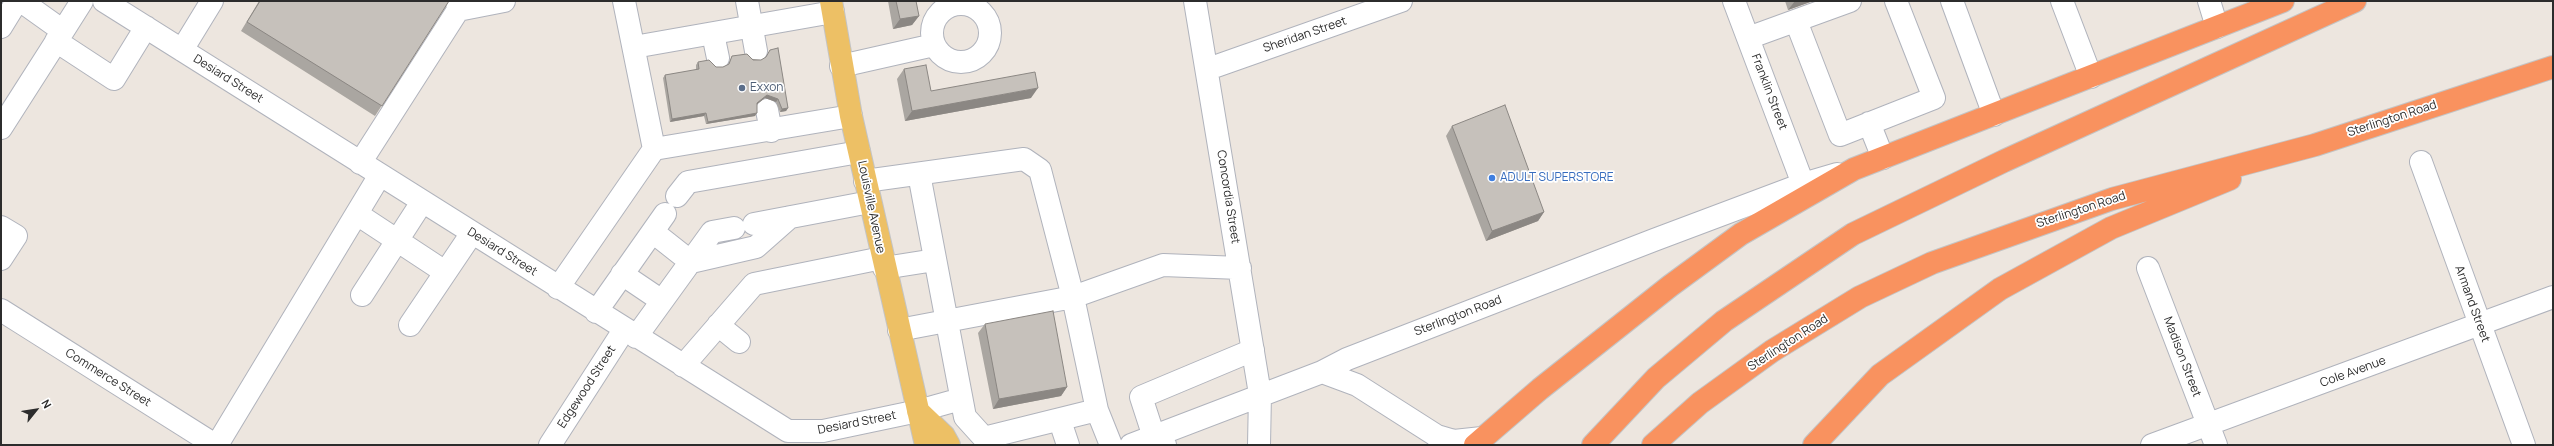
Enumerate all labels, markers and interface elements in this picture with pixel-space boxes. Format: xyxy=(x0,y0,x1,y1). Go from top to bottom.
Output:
street label: Sheridan Street xyxy=(1261,14,1349,56)
street label: Desiard Street xyxy=(190,52,266,106)
street label: Franklin Street xyxy=(1748,52,1790,132)
place label: Exxon xyxy=(750,81,783,95)
marker: Exxon xyxy=(737,83,747,93)
street label: Sterlington Road xyxy=(2346,98,2438,140)
street label: Concordia Street xyxy=(1213,149,1243,245)
street label: Louisville Avenue xyxy=(854,159,888,255)
place label: ADULT SUPERSTORE xyxy=(1500,171,1614,185)
marker: ADULT SUPERSTORE xyxy=(1487,173,1497,183)
street label: Sterlington Road xyxy=(2035,189,2127,231)
street label: Desiard Street xyxy=(464,225,540,279)
street label: Armand Street xyxy=(2451,264,2493,344)
street label: Sterlington Road xyxy=(1412,293,1504,339)
street label: Sterlington Road xyxy=(1745,312,1831,374)
street label: Madison Street xyxy=(2160,315,2204,399)
street label: Edgewood Street xyxy=(555,343,619,431)
street label: Commerce Street xyxy=(62,346,154,410)
street label: Cole Avenue xyxy=(2318,353,2388,391)
north arrow xyxy=(16,390,56,430)
text: N xyxy=(38,397,55,411)
street label: Desiard Street xyxy=(816,408,898,438)

